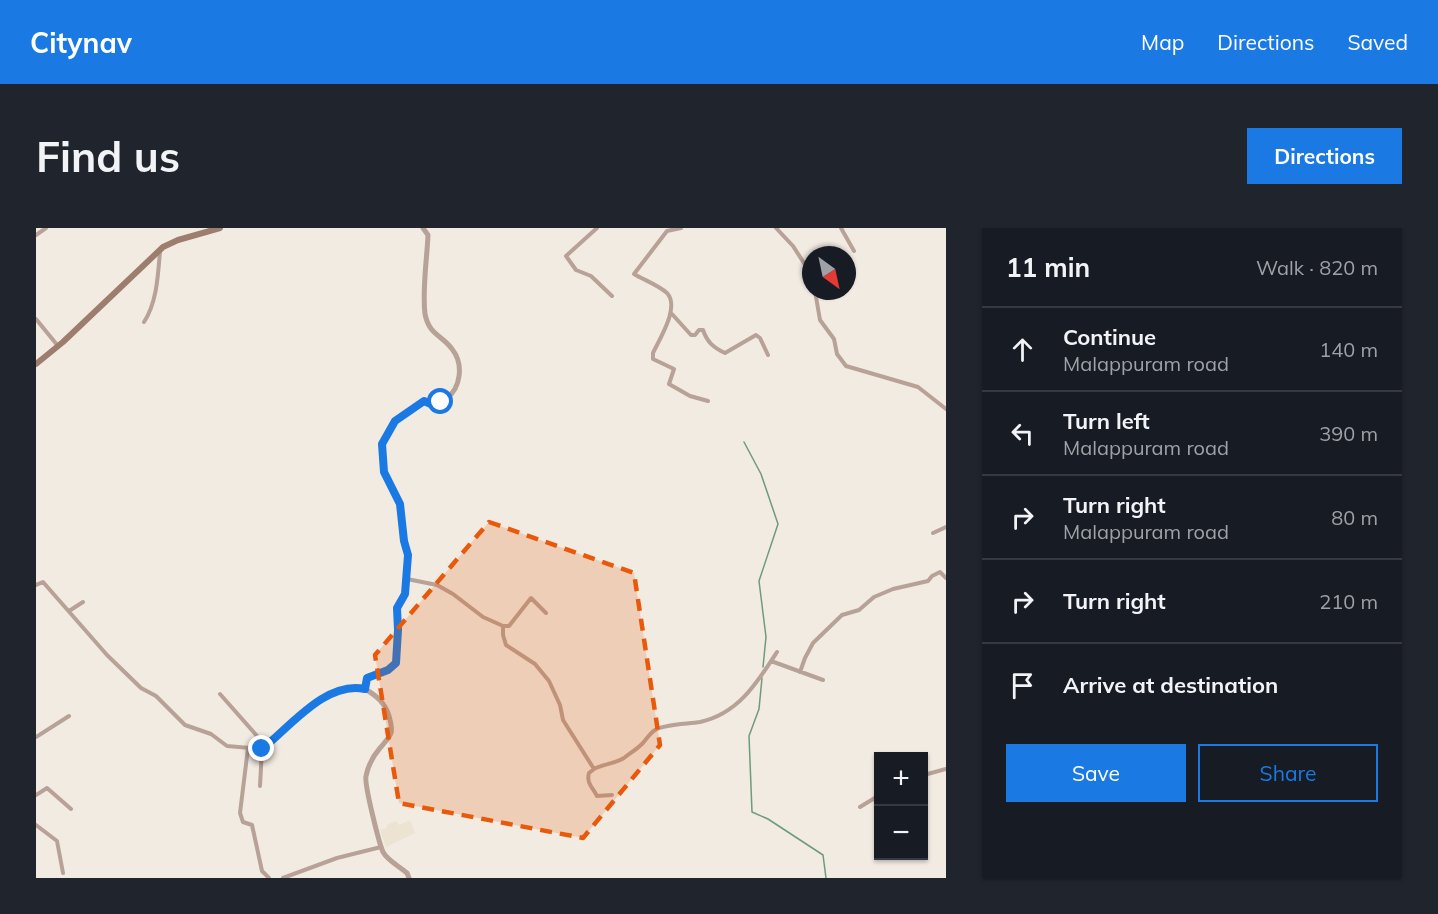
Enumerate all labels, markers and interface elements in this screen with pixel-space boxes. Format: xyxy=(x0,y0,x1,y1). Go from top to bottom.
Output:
text: Citynav xyxy=(30,25,132,60)
text: Map xyxy=(1141,29,1184,55)
text: Directions xyxy=(1217,29,1314,55)
text: Saved xyxy=(1347,29,1408,55)
button: Directions xyxy=(1247,128,1402,184)
text: Find us xyxy=(36,130,180,183)
north arrow xyxy=(802,246,856,300)
text: 11 min xyxy=(1006,251,1090,284)
text: Walk · 820 m xyxy=(1256,255,1378,280)
text: Continue xyxy=(1063,323,1156,351)
icon: ahead xyxy=(1006,333,1039,366)
text: 140 m xyxy=(1319,337,1378,362)
text: Malappuram road xyxy=(1063,351,1229,376)
route start xyxy=(427,388,453,414)
text: Turn left xyxy=(1063,407,1150,435)
icon: left xyxy=(1006,417,1039,450)
text: 390 m xyxy=(1319,421,1378,446)
text: Malappuram road xyxy=(1063,435,1229,460)
text: Turn right xyxy=(1063,491,1166,519)
icon: right xyxy=(1006,501,1039,534)
text: 80 m xyxy=(1331,505,1378,530)
text: Malappuram road xyxy=(1063,519,1229,544)
icon: right xyxy=(1006,585,1039,618)
text: Turn right xyxy=(1063,587,1166,615)
text: 210 m xyxy=(1319,589,1378,614)
icon: arrive xyxy=(1006,669,1039,702)
text: Arrive at destination xyxy=(1063,671,1278,699)
route end xyxy=(248,735,274,761)
button: Save xyxy=(1006,744,1186,802)
button: Share xyxy=(1198,744,1378,802)
map controls xyxy=(874,752,928,860)
button: + xyxy=(874,752,928,806)
button: − xyxy=(874,806,928,860)

